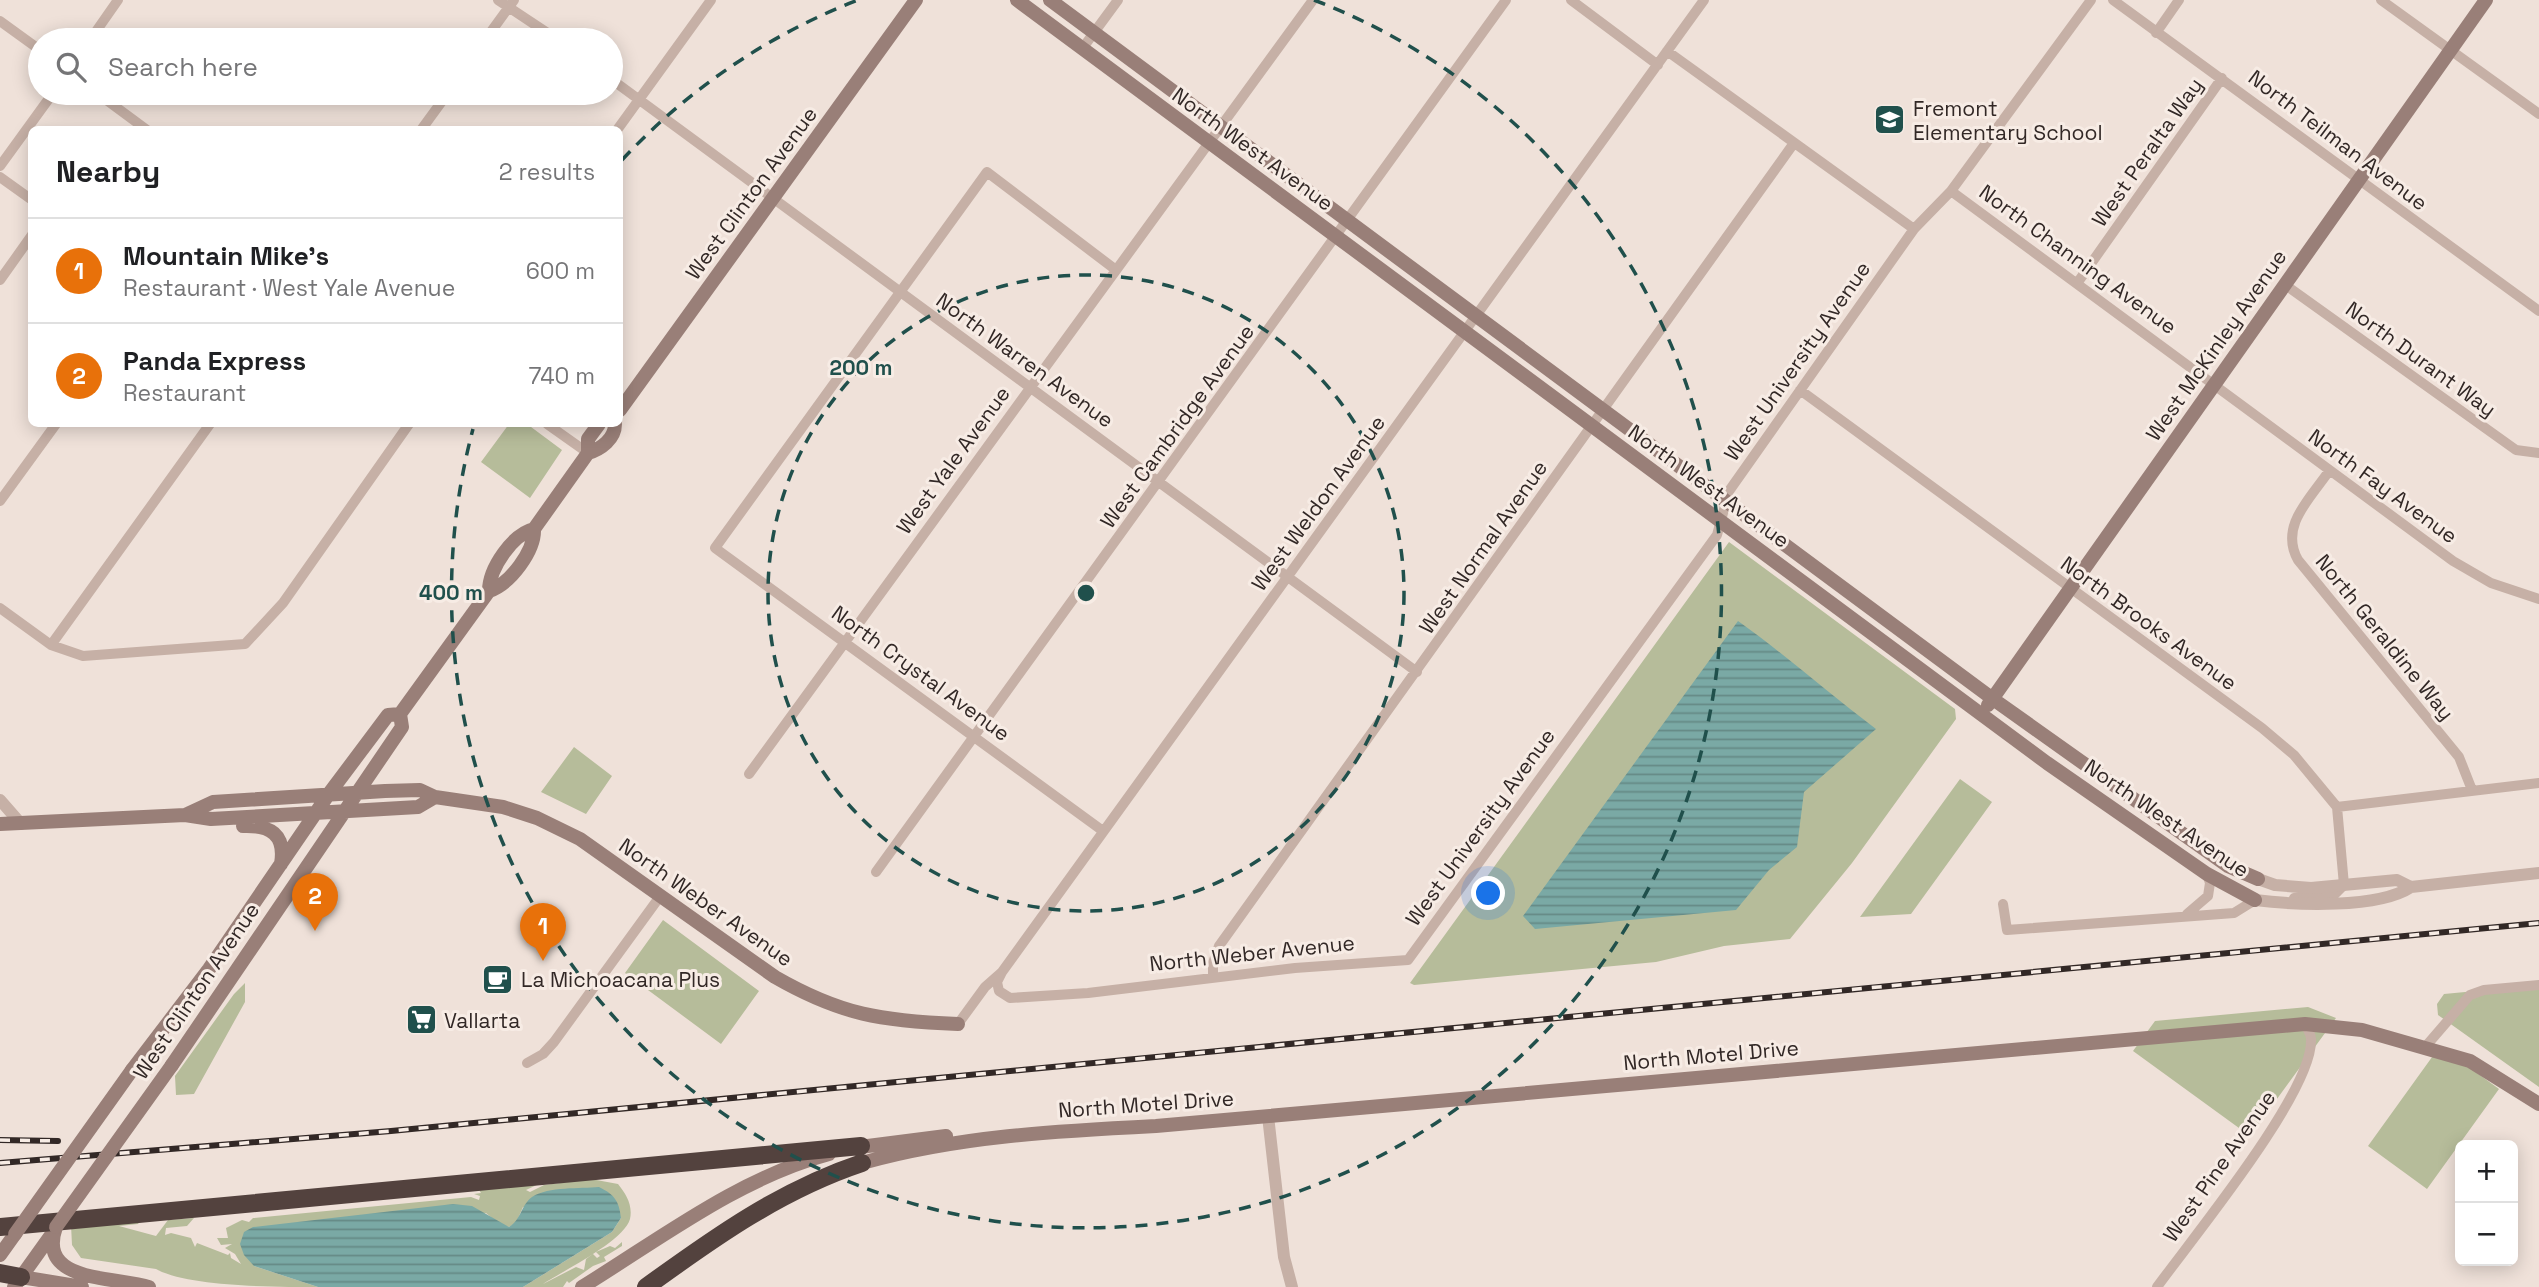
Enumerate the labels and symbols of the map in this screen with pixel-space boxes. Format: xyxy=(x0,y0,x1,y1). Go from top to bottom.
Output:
street label: North Teilman Avenue xyxy=(2243,64,2433,216)
street label: West Peralta Way xyxy=(2086,72,2208,232)
street label: North West Avenue xyxy=(1167,81,1339,217)
place label: Fremont Elementary School xyxy=(1913,95,2103,146)
street label: West Clinton Avenue xyxy=(679,101,823,285)
school or university icon: Fremont Elementary School xyxy=(1873,103,1907,137)
street label: North Channing Avenue xyxy=(1974,178,2182,340)
street label: West McKinley Avenue xyxy=(2140,244,2292,446)
street label: West University Avenue xyxy=(1718,256,1876,466)
street label: North Warren Avenue xyxy=(931,287,1119,433)
street label: North Durant Way xyxy=(2340,295,2502,423)
street label: West Cambridge Avenue xyxy=(1094,319,1260,533)
text: 200 m xyxy=(830,354,892,381)
street label: West Yale Avenue xyxy=(890,381,1016,539)
street label: West Weldon Avenue xyxy=(1245,410,1391,596)
street label: North West Avenue xyxy=(1623,418,1795,554)
street label: North Fay Avenue xyxy=(2303,423,2463,549)
street label: West Normal Avenue xyxy=(1413,455,1553,639)
street label: North Geraldine Way xyxy=(2310,549,2460,725)
street label: North Brooks Avenue xyxy=(2055,550,2243,696)
text: 400 m xyxy=(419,579,483,606)
centre of rings xyxy=(1074,581,1098,605)
street label: North Crystal Avenue xyxy=(827,599,1015,747)
street label: West University Avenue xyxy=(1399,723,1561,931)
street label: North West Avenue xyxy=(2079,753,2255,883)
street label: North Weber Avenue xyxy=(614,832,798,972)
pin: 2 xyxy=(292,873,338,931)
your location xyxy=(1471,876,1505,910)
street label: West Clinton Avenue xyxy=(127,898,265,1084)
pin: 1 xyxy=(520,903,566,961)
street label: North Weber Avenue xyxy=(1148,929,1356,977)
cafe icon: La Michoacana Plus xyxy=(481,962,515,996)
place label: La Michoacana Plus xyxy=(521,966,720,993)
supermarket icon: Vallarta xyxy=(404,1003,438,1037)
place label: Vallarta xyxy=(444,1007,520,1034)
street label: North Motel Drive xyxy=(1622,1034,1800,1076)
street label: North Motel Drive xyxy=(1057,1084,1235,1124)
street label: West Pine Avenue xyxy=(2157,1085,2281,1247)

